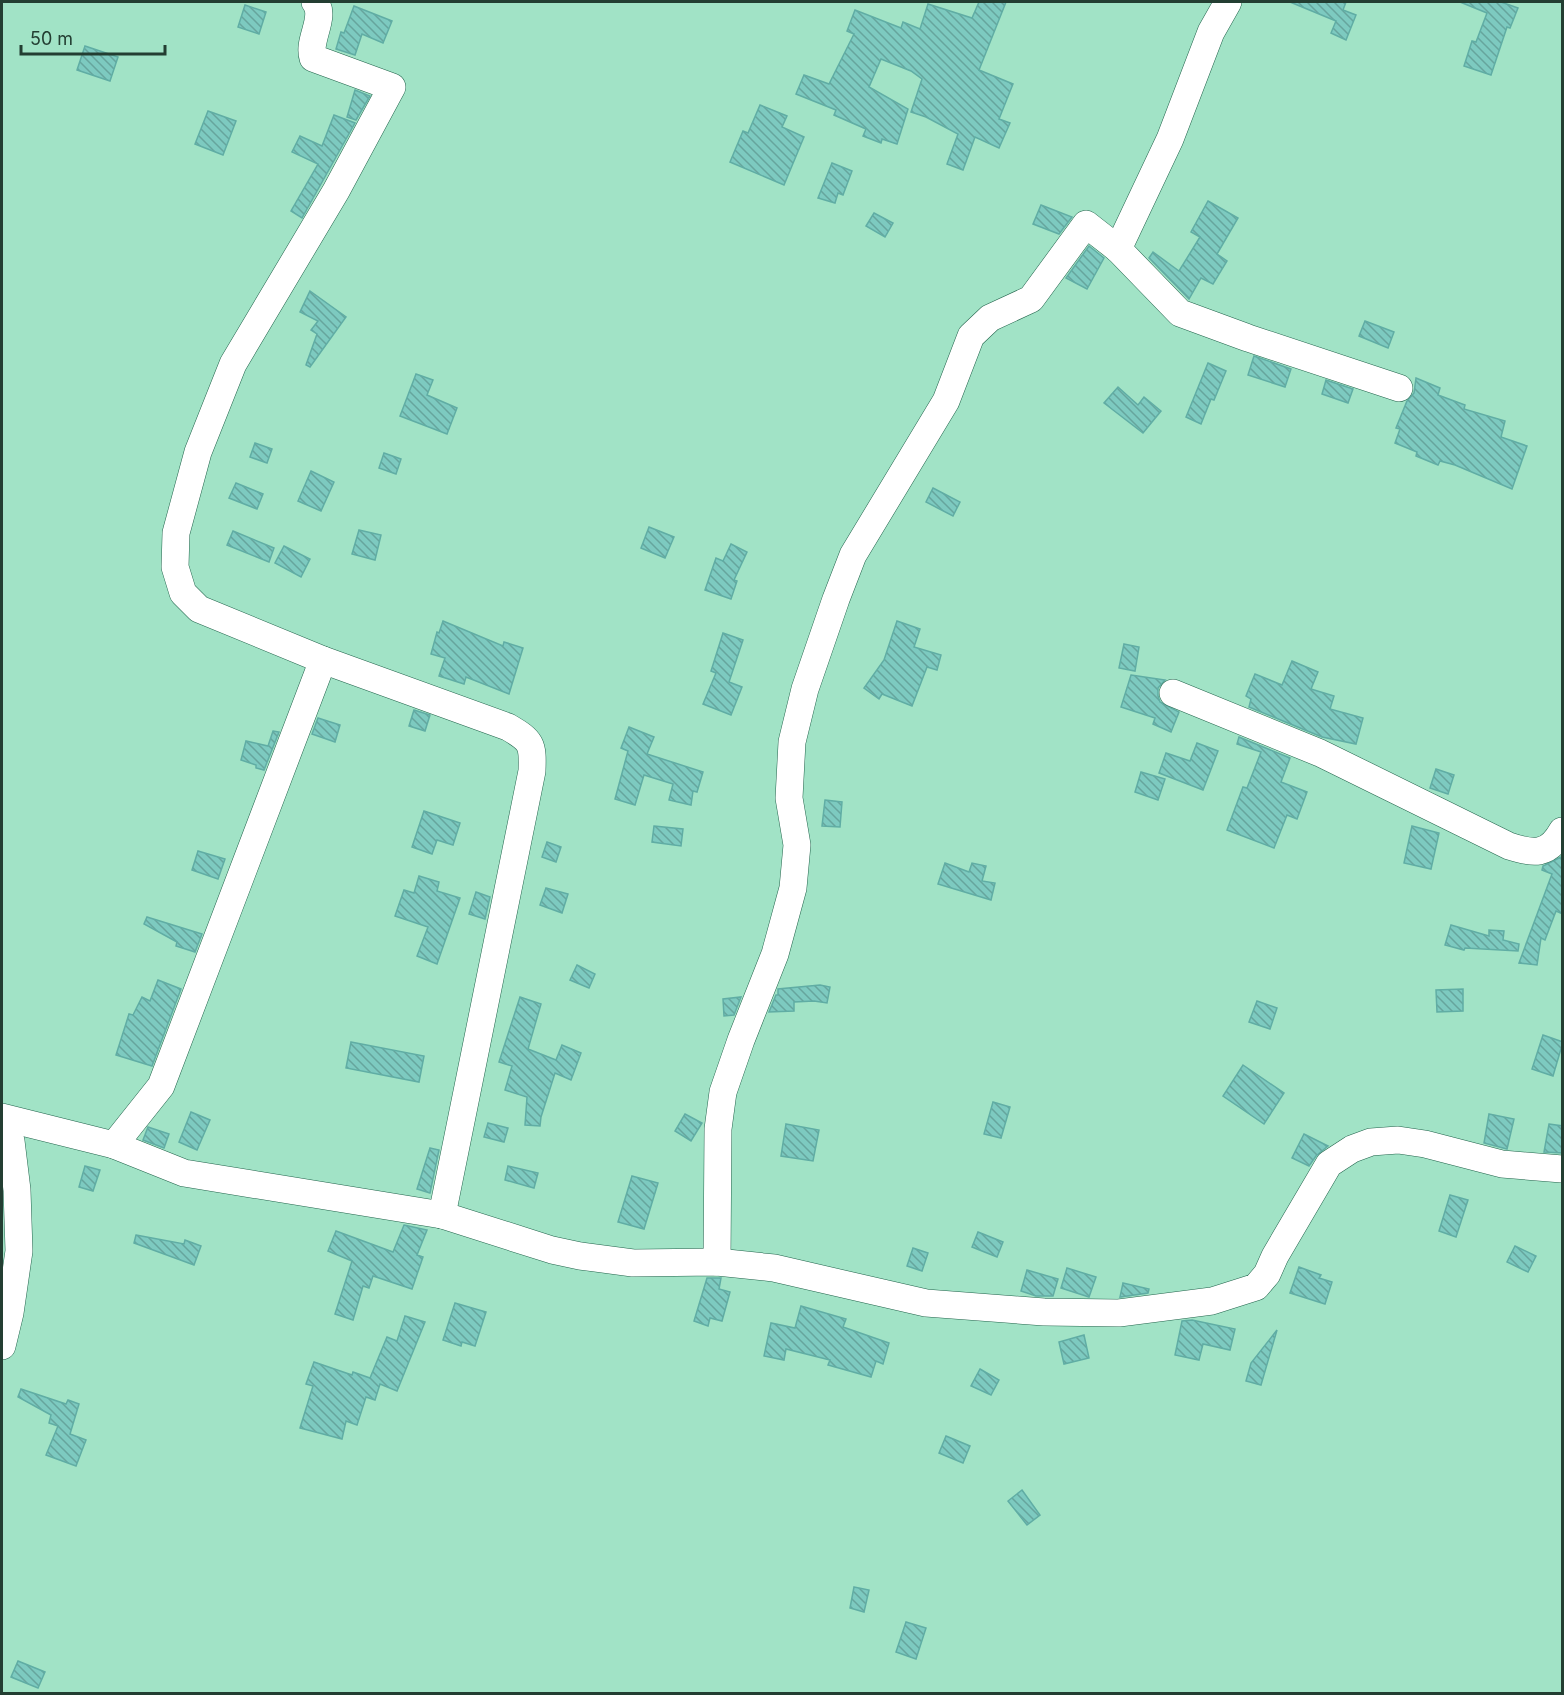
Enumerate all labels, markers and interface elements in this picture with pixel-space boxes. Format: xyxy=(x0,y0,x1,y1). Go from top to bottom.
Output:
scale bar xyxy=(21,18,165,56)
text: 50 m xyxy=(30,28,73,49)

